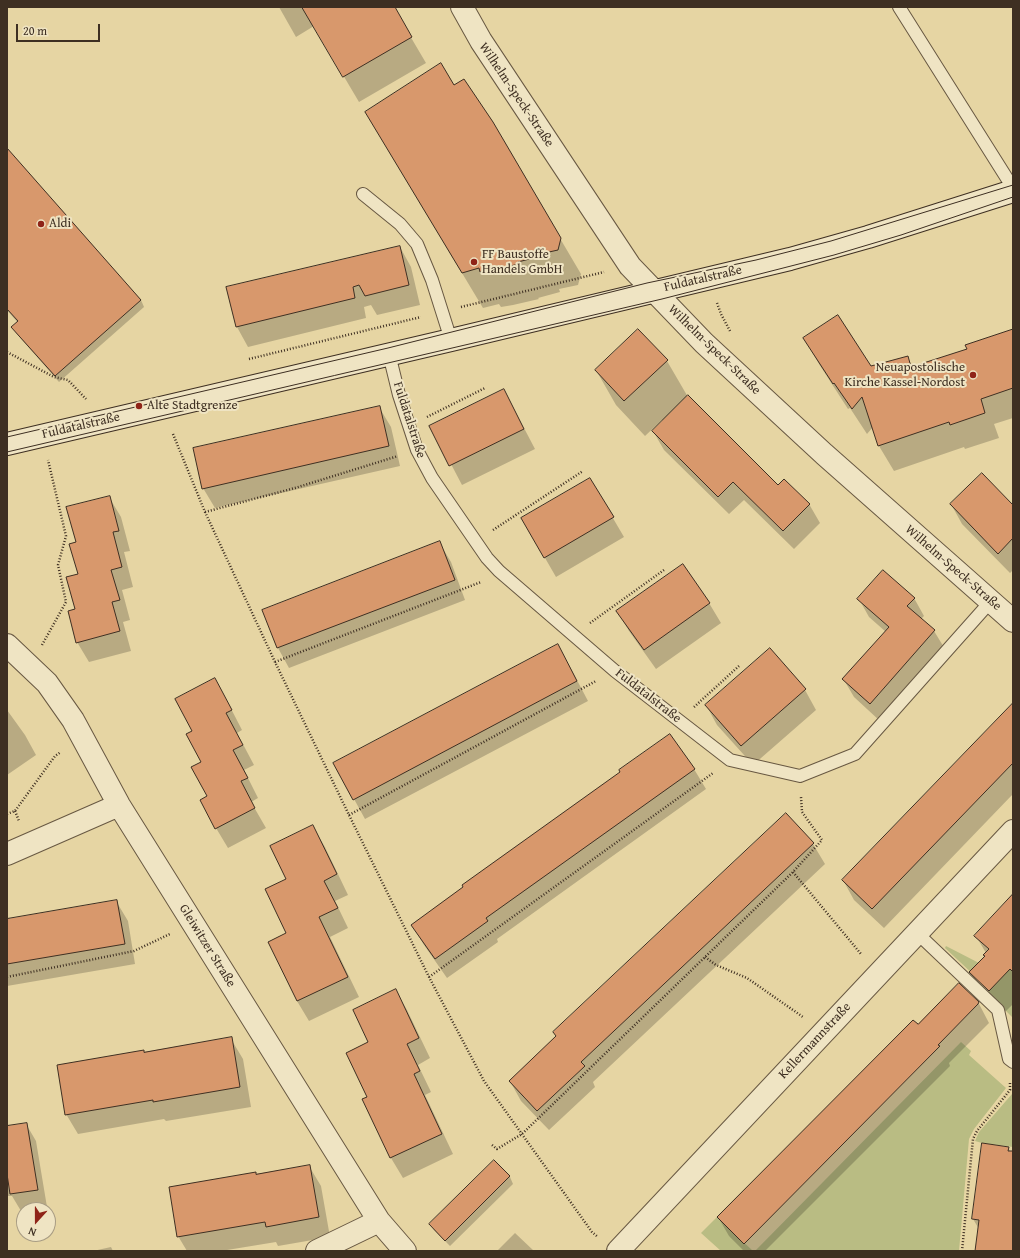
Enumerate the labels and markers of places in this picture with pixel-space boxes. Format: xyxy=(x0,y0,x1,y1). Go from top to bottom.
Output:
place label: Aldi xyxy=(49,216,71,232)
marker: Aldi xyxy=(36,219,46,229)
place label: FF Baustoffe Handels GmbH xyxy=(482,247,562,278)
marker: FF Baustoffe Handels GmbH xyxy=(469,257,479,267)
place label: Neuapostolische Kirche Kassel-Nordost xyxy=(845,360,965,391)
marker: Neuapostolische Kirche Kassel-Nordost xyxy=(968,370,978,380)
place label: Alte Stadtgrenze xyxy=(147,398,238,414)
marker: Alte Stadtgrenze xyxy=(134,401,144,411)

